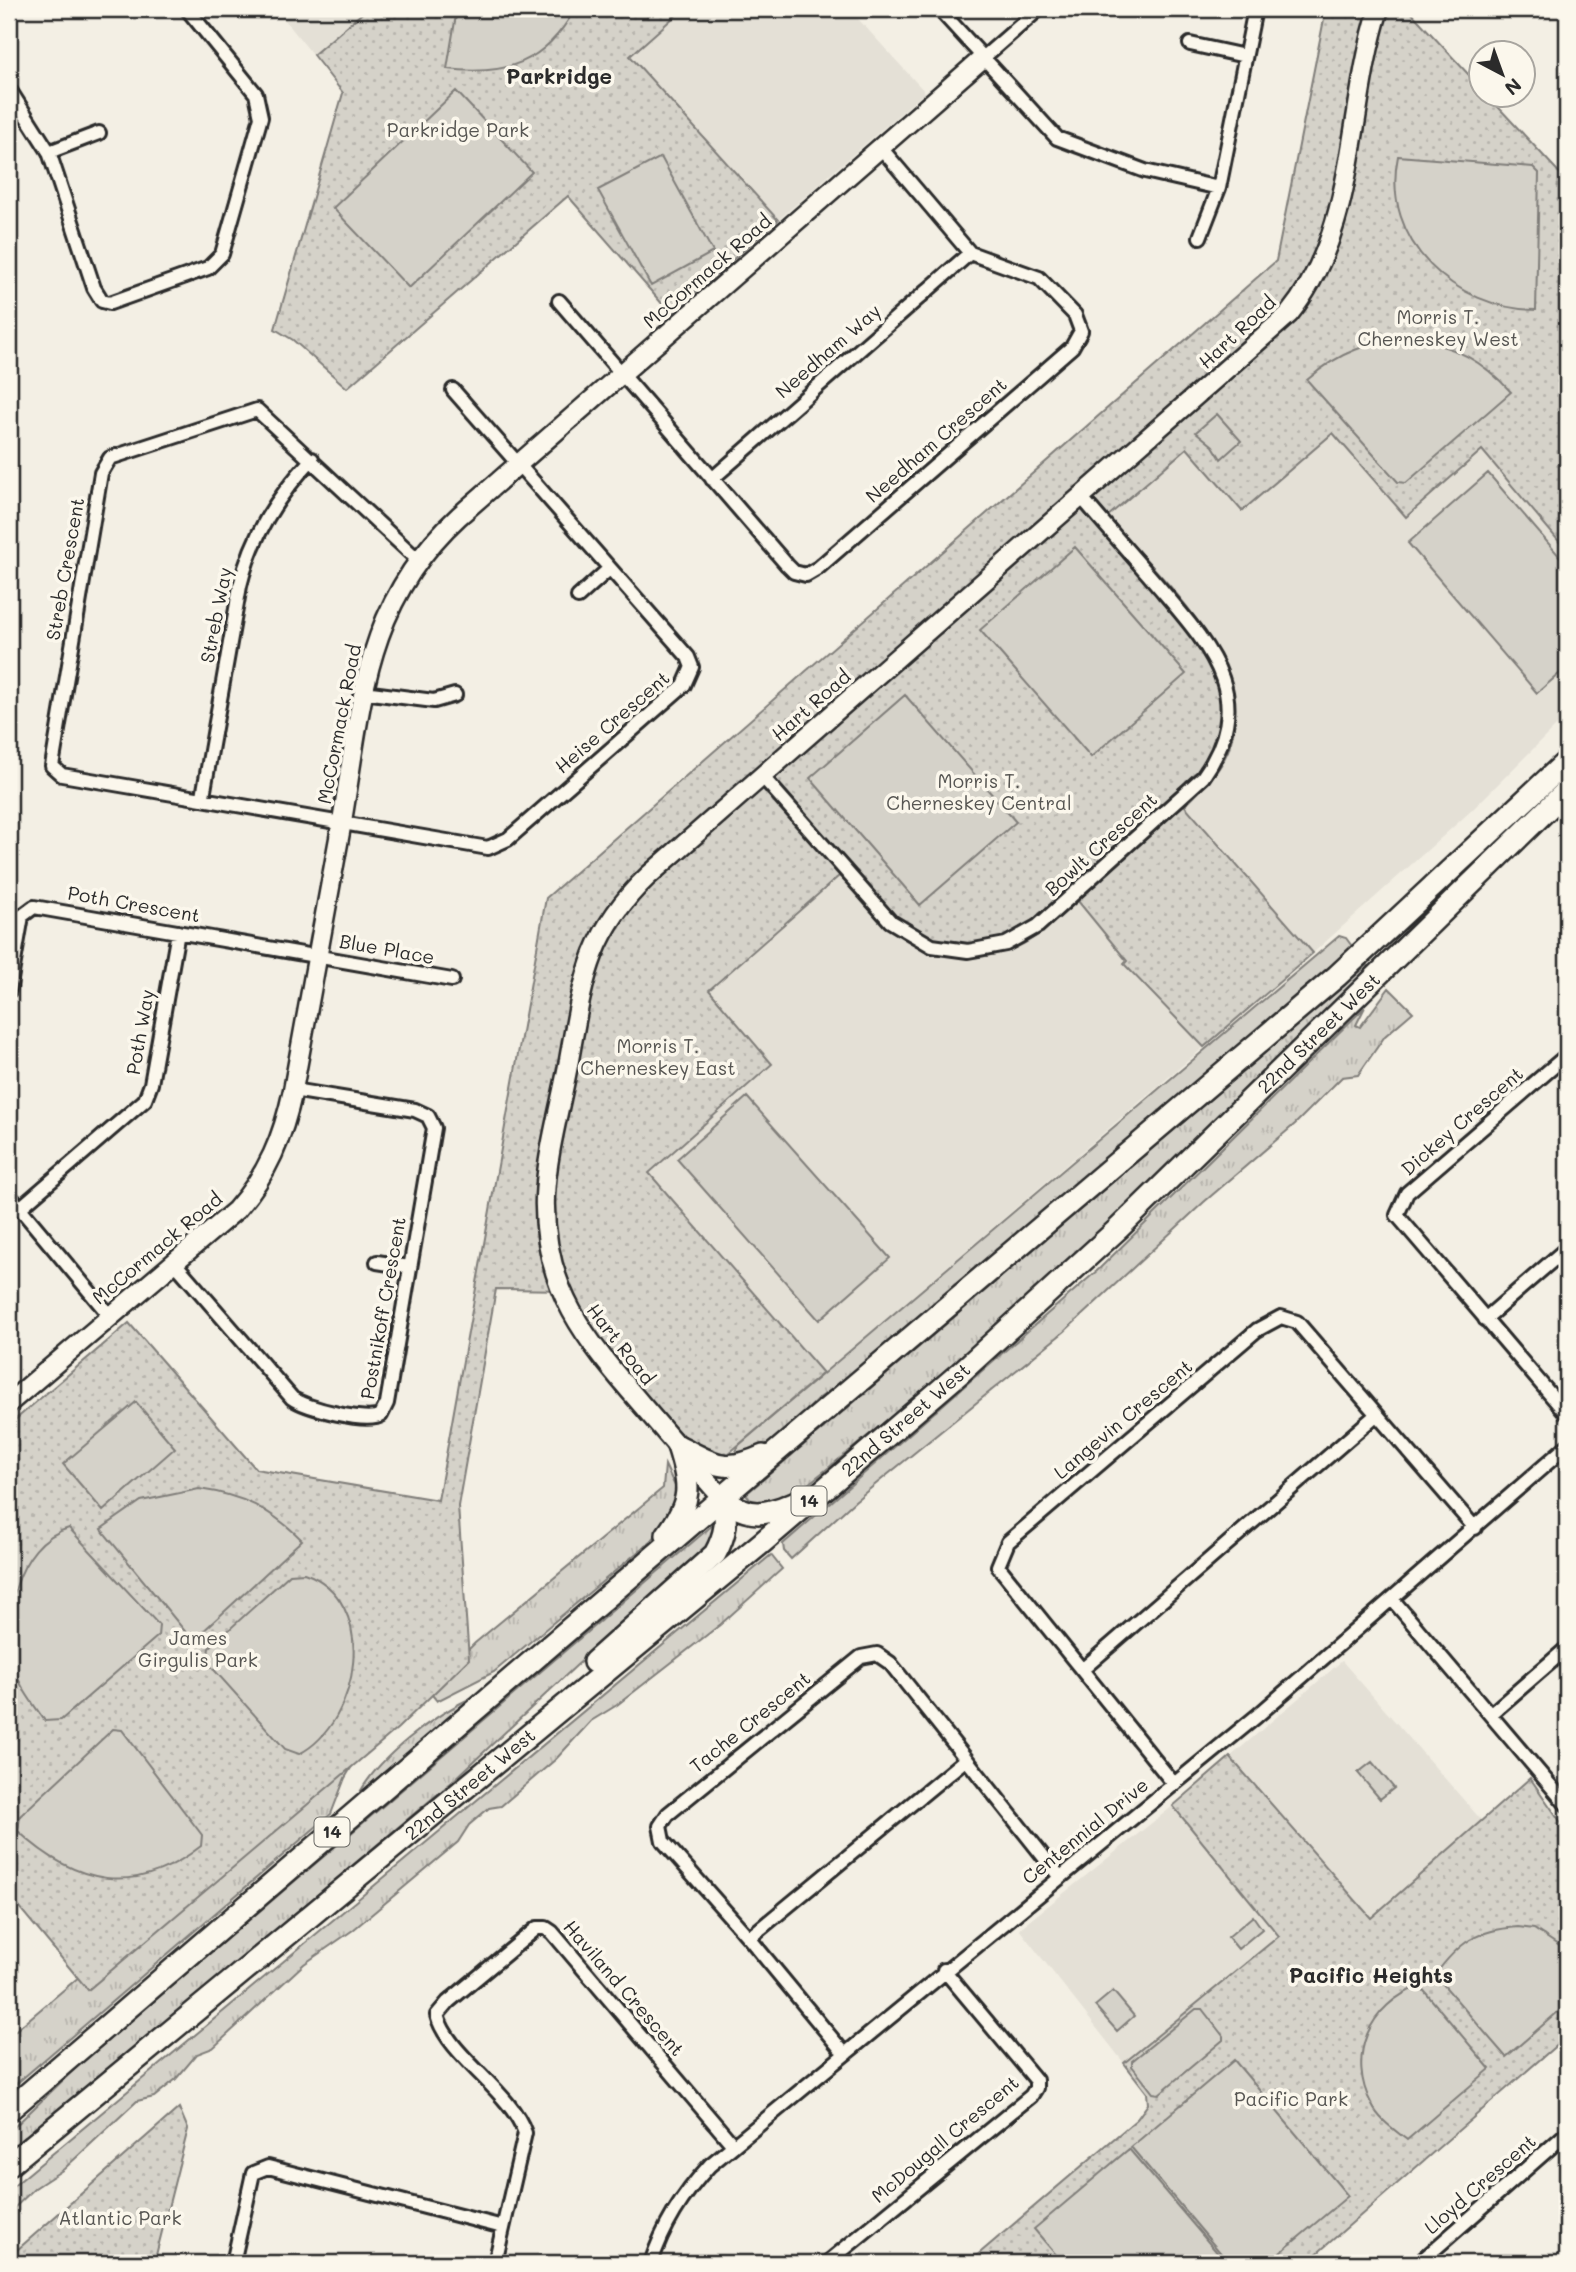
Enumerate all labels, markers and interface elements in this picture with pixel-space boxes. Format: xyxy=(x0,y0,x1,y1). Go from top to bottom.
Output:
north arrow xyxy=(1468,38,1538,108)
district label: Parkridge xyxy=(506,62,612,89)
text: N xyxy=(1500,73,1527,101)
park label: Parkridge Park xyxy=(387,117,529,142)
street label: McCormack Road xyxy=(637,208,776,333)
street label: Hart Road xyxy=(1193,290,1281,374)
street label: Needham Way xyxy=(770,298,886,403)
park label: Morris T. Cherneskey West xyxy=(1358,304,1519,351)
street label: Needham Crescent xyxy=(860,371,1012,508)
street label: Streb Crescent xyxy=(40,496,89,642)
street label: Streb Way xyxy=(194,565,237,665)
street label: McCormack Road xyxy=(311,642,366,806)
street label: Hart Road xyxy=(766,663,855,746)
street label: Heise Crescent xyxy=(549,665,674,778)
park label: Morris T. Cherneskey Central xyxy=(886,768,1072,815)
street label: Bowlt Crescent xyxy=(1039,787,1162,901)
street label: Poth Crescent xyxy=(66,880,202,927)
street label: Blue Place xyxy=(338,928,437,969)
street label: 22nd Street West xyxy=(1251,967,1385,1098)
street label: Poth Way xyxy=(120,987,159,1077)
park label: Morris T. Cherneskey East xyxy=(580,1033,736,1080)
street label: Dickey Crescent xyxy=(1395,1061,1528,1181)
street label: McCormack Road xyxy=(86,1186,227,1309)
street label: Postnikoff Crescent xyxy=(354,1215,411,1401)
street label: Hart Road xyxy=(582,1298,661,1389)
street label: Langevin Crescent xyxy=(1048,1353,1197,1484)
street label: 22nd Street West xyxy=(835,1357,975,1482)
road number: 14 xyxy=(792,1486,826,1516)
park label: James Girgulis Park xyxy=(138,1625,258,1672)
street label: Tache Crescent xyxy=(684,1665,815,1778)
street label: 22nd Street West xyxy=(399,1722,540,1845)
street label: Centennial Drive xyxy=(1016,1772,1153,1889)
road number: 14 xyxy=(314,1818,350,1846)
street label: Haviland Crescent xyxy=(558,1914,690,2061)
district label: Pacific Heights xyxy=(1289,1961,1453,1988)
street label: McDougall Crescent xyxy=(866,2069,1024,2208)
park label: Pacific Park xyxy=(1234,2086,1348,2111)
street label: Lloyd Crescent xyxy=(1419,2128,1541,2239)
park label: Atlantic Park xyxy=(58,2205,182,2230)

